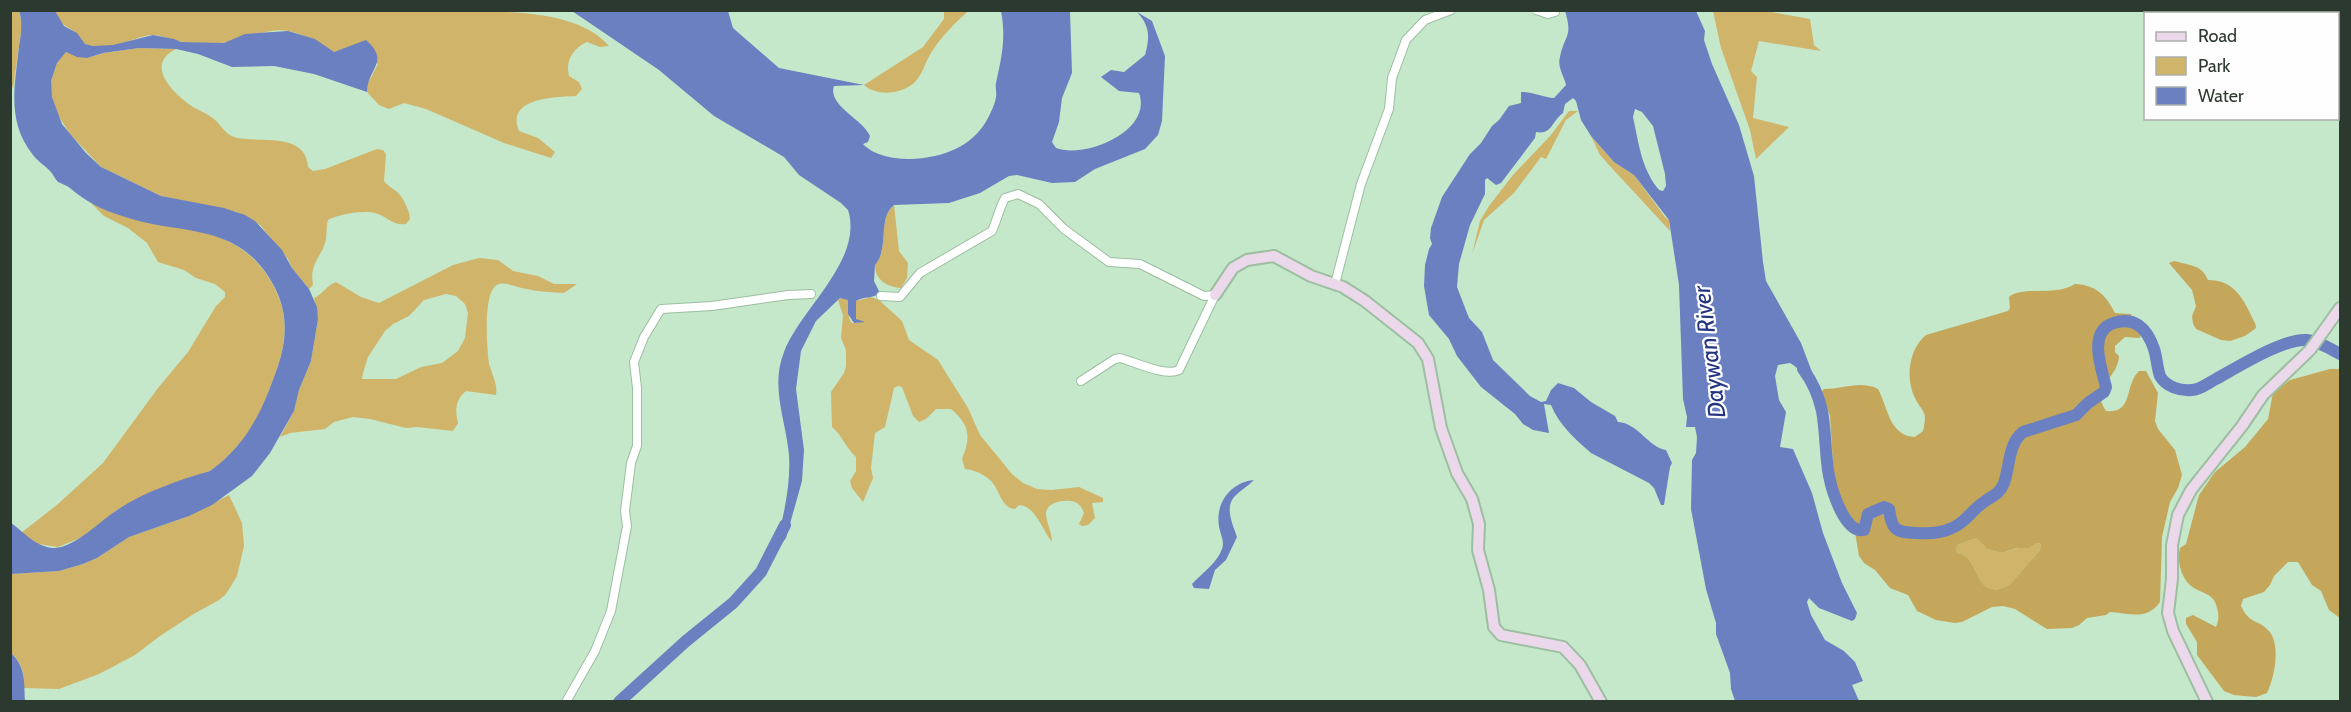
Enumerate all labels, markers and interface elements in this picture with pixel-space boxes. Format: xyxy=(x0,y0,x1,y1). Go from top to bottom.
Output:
legend xyxy=(2144,12,2339,120)
text: Road xyxy=(2198,25,2237,47)
text: Park xyxy=(2198,55,2231,77)
text: Water xyxy=(2198,85,2244,107)
water label: Daywan River xyxy=(1686,283,1732,420)

